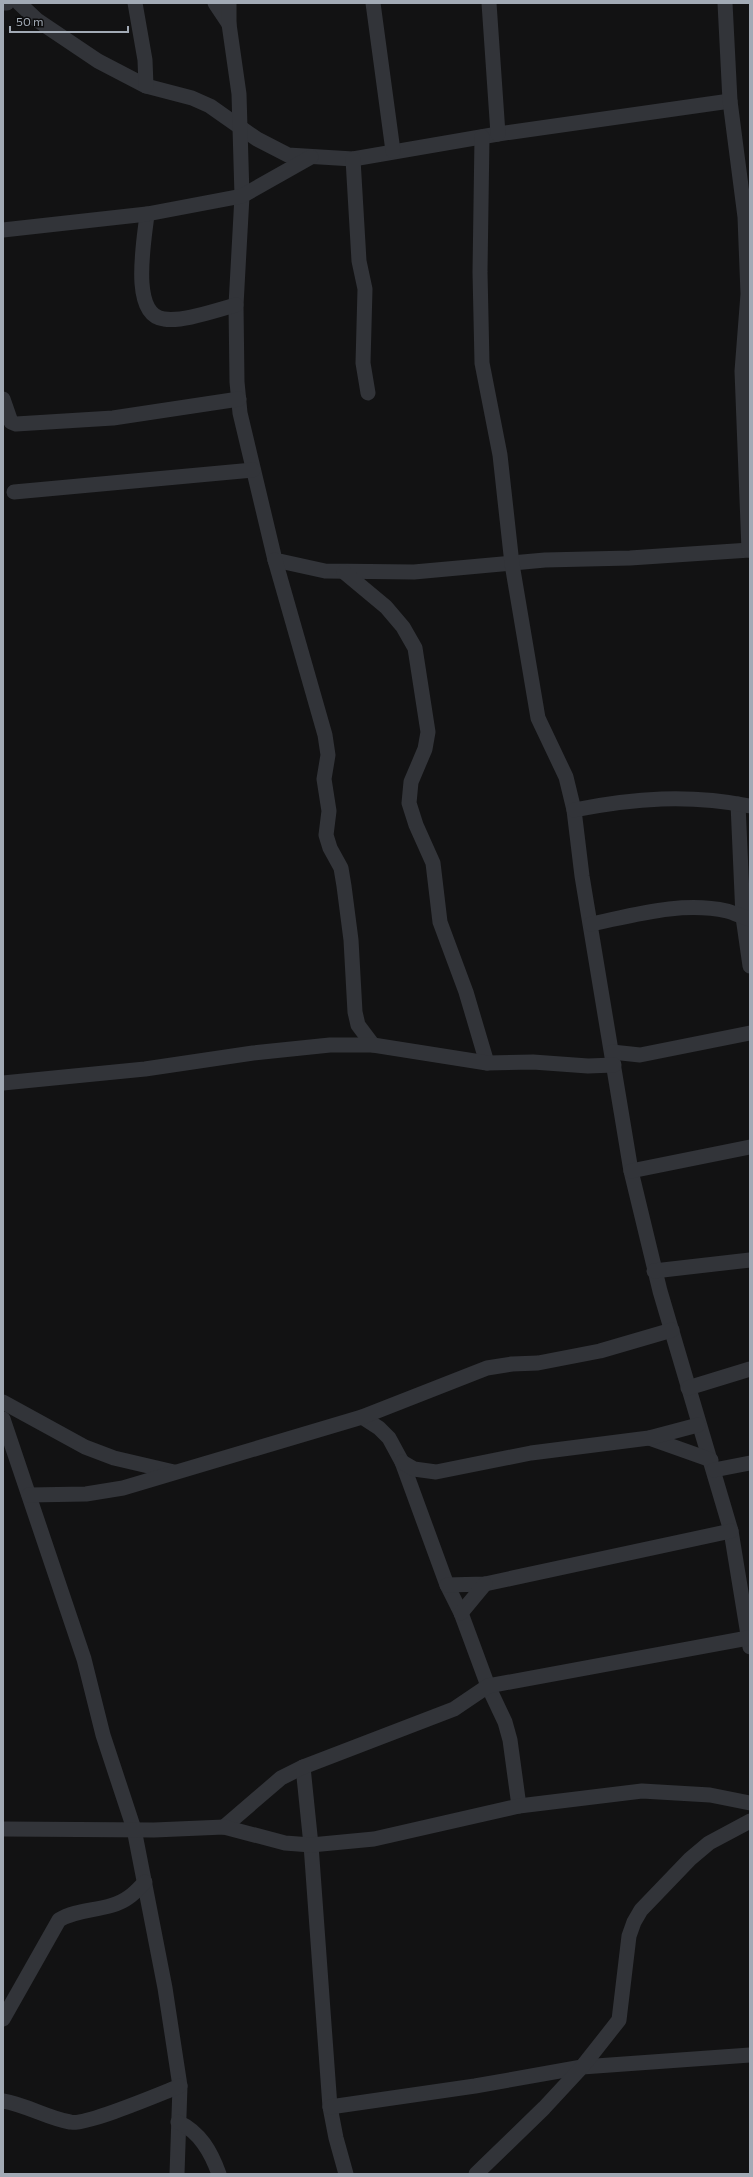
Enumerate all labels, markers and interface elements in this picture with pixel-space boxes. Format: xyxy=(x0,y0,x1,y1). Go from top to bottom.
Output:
scale bar xyxy=(10,8,128,34)
text: 50 m xyxy=(16,14,44,28)

